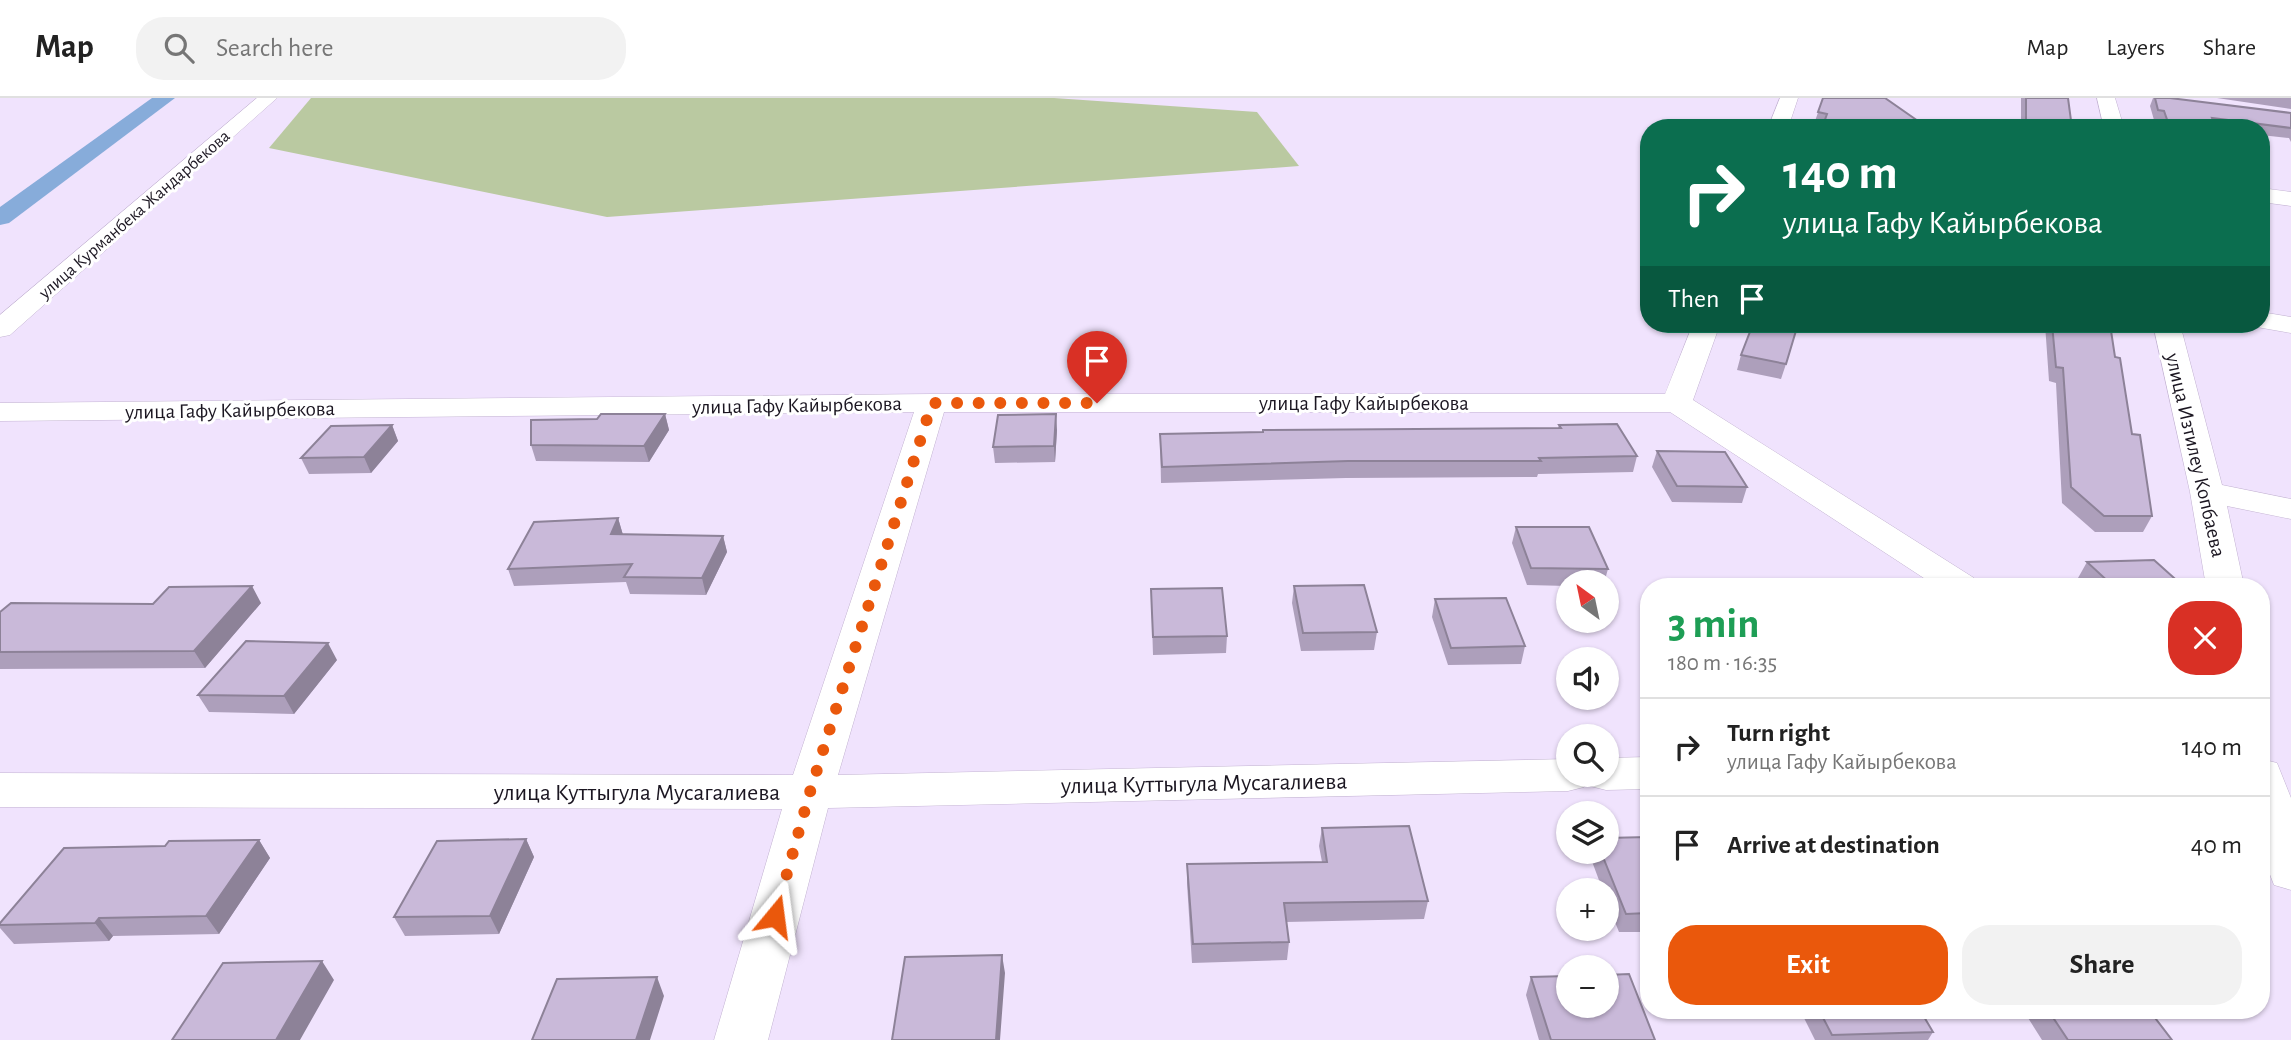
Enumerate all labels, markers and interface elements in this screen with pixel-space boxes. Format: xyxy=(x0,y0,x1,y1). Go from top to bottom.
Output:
search box xyxy=(136,17,626,80)
icon: search xyxy=(160,29,198,67)
text: Map xyxy=(35,31,94,64)
text: Search here xyxy=(216,35,334,61)
text: Map xyxy=(2026,36,2068,60)
text: Layers xyxy=(2106,36,2165,60)
text: Share xyxy=(2203,36,2256,60)
street label: улица Курманбека Жандарбекова xyxy=(34,126,234,303)
icon: right xyxy=(1668,147,1759,238)
text: 140 m xyxy=(1783,149,1898,198)
text: улица Гафу Кайырбекова xyxy=(1783,207,2103,239)
icon: arrive xyxy=(1733,280,1771,318)
text: Then xyxy=(1668,286,1719,312)
pin xyxy=(1067,331,1127,403)
icon: arrive xyxy=(1078,342,1116,380)
street label: улица Изтилеу Копбаева xyxy=(2162,350,2229,560)
street label: улица Гафу Кайырбекова xyxy=(691,393,902,418)
street label: улица Гафу Кайырбекова xyxy=(1258,393,1469,414)
street label: улица Гафу Кайырбекова xyxy=(124,398,335,423)
north arrow xyxy=(1556,570,1619,634)
map controls xyxy=(1556,570,1619,1018)
button: close xyxy=(2168,601,2242,675)
text: 3 min xyxy=(1668,603,1760,645)
button: sound xyxy=(1556,647,1619,710)
text: 180 m · 16:35 xyxy=(1668,652,1777,675)
text: Turn right xyxy=(1727,720,1830,746)
button: search xyxy=(1556,724,1619,787)
icon: right xyxy=(1668,728,1706,766)
text: 140 m xyxy=(2182,734,2242,760)
text: улица Гафу Кайырбекова xyxy=(1727,751,1957,774)
street label: улица Куттыгула Мусагалиева xyxy=(1060,770,1347,799)
street label: улица Куттыгула Мусагалиева xyxy=(493,781,780,805)
button: layers xyxy=(1556,801,1619,864)
icon: arrive xyxy=(1668,826,1706,864)
text: Arrive at destination xyxy=(1727,832,1940,858)
text: 40 m xyxy=(2191,832,2242,858)
button: + xyxy=(1556,878,1619,941)
position arrow xyxy=(738,879,812,953)
button: Exit xyxy=(1668,925,1948,1005)
button: Share xyxy=(1962,925,2242,1005)
button: − xyxy=(1556,955,1619,1018)

